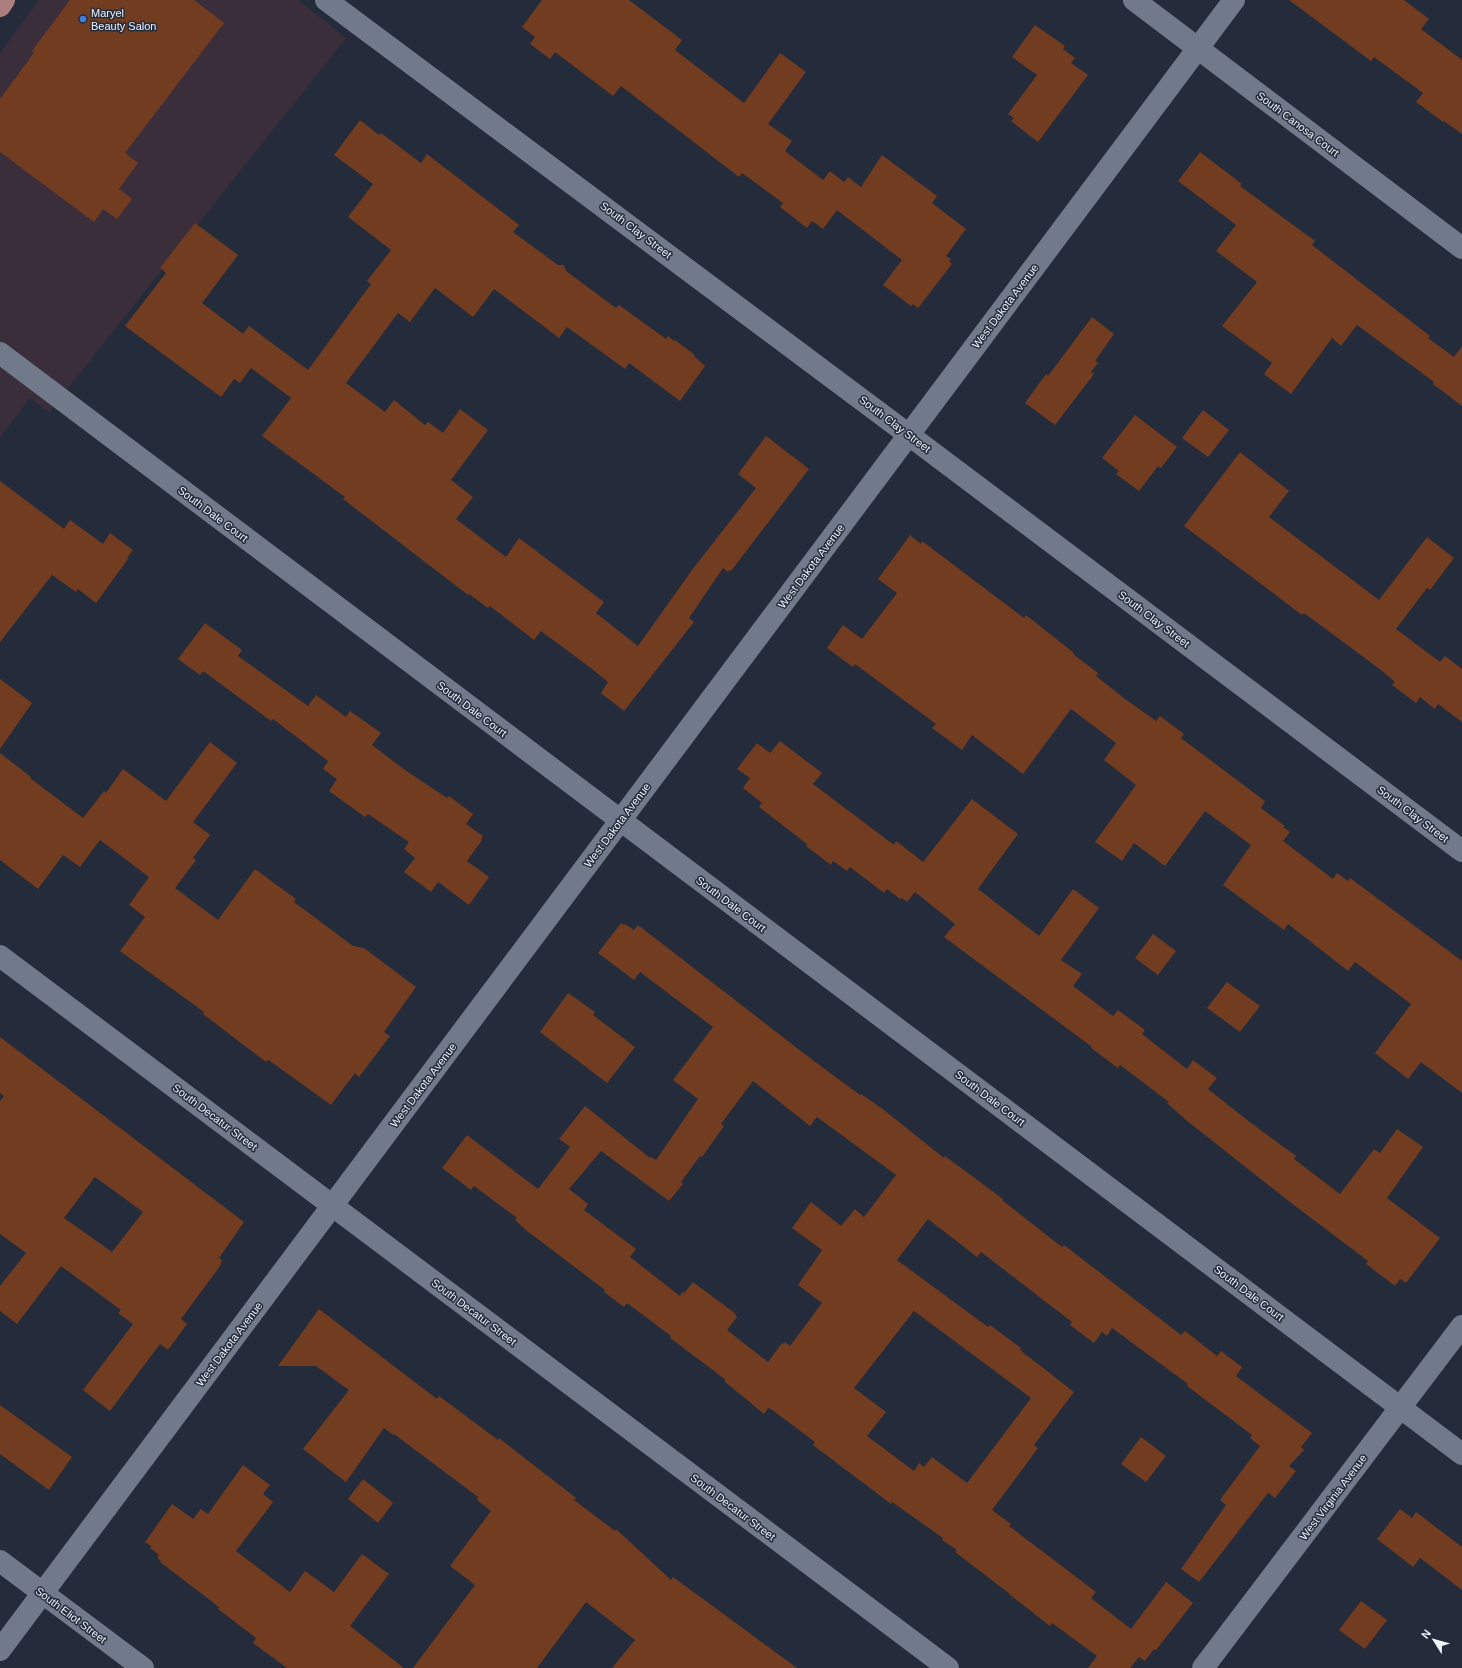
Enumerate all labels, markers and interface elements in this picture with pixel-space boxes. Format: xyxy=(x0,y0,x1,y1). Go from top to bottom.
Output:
place label: Maryel Beauty Salon xyxy=(91,7,156,32)
marker: Maryel Beauty Salon xyxy=(78,14,88,24)
street label: South Canosa Court xyxy=(1255,89,1341,159)
street label: South Clay Street xyxy=(598,199,674,261)
street label: West Dakota Avenue xyxy=(969,262,1041,350)
street label: South Clay Street xyxy=(857,393,933,455)
street label: South Dale Court xyxy=(176,484,250,544)
street label: West Dakota Avenue xyxy=(775,522,847,610)
street label: South Clay Street xyxy=(1116,588,1192,650)
street label: South Dale Court xyxy=(435,679,509,739)
street label: West Dakota Avenue xyxy=(581,781,653,869)
street label: South Clay Street xyxy=(1375,783,1451,845)
street label: South Dale Court xyxy=(694,874,768,934)
street label: West Dakota Avenue xyxy=(387,1041,459,1129)
street label: South Dale Court xyxy=(953,1068,1027,1128)
street label: South Decatur Street xyxy=(170,1081,260,1153)
street label: South Dale Court xyxy=(1212,1263,1286,1323)
street label: South Decatur Street xyxy=(429,1276,519,1348)
street label: West Dakota Avenue xyxy=(193,1300,265,1388)
street label: West Virginia Avenue xyxy=(1297,1452,1369,1542)
street label: South Decatur Street xyxy=(688,1471,778,1543)
street label: South Eliot Street xyxy=(33,1584,109,1646)
north arrow xyxy=(1414,1620,1454,1660)
text: N xyxy=(1419,1627,1433,1641)

